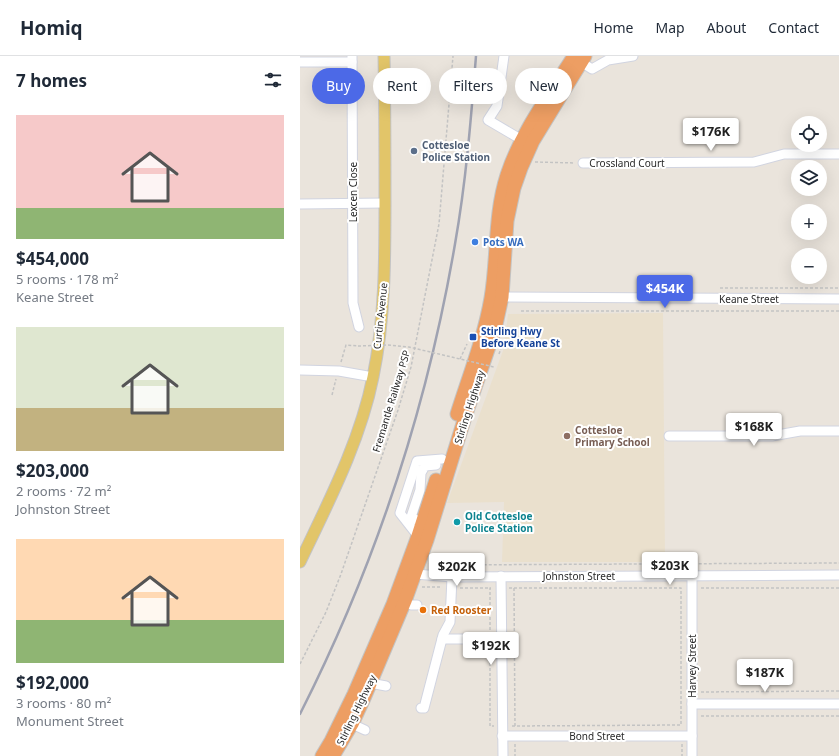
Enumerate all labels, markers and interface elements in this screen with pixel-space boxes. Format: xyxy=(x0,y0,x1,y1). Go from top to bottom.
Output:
text: Homiq xyxy=(20,15,83,41)
text: Home xyxy=(594,18,633,37)
text: Map xyxy=(655,18,685,37)
text: About xyxy=(707,18,746,37)
text: Contact xyxy=(768,18,819,37)
chip: Buy xyxy=(312,68,365,104)
chip: Rent xyxy=(373,68,431,104)
chip: Filters xyxy=(439,68,507,104)
chip: New xyxy=(515,68,572,104)
text: 7 homes xyxy=(16,69,87,92)
icon: filters xyxy=(262,69,284,91)
map controls xyxy=(791,116,827,284)
button: locate xyxy=(791,116,827,152)
pin: $176K xyxy=(683,118,739,152)
text: $176K xyxy=(692,122,730,140)
place label: Cottesloe Police Station xyxy=(422,138,490,164)
icon: home xyxy=(114,141,186,213)
marker: Cottesloe Police Station xyxy=(409,146,419,156)
street label: Crossland Court xyxy=(589,156,665,170)
button: layers xyxy=(791,160,827,196)
street label: Lexcen Close xyxy=(346,161,360,222)
button: + xyxy=(791,204,827,240)
place label: Pots WA xyxy=(483,235,524,249)
marker: Pots WA xyxy=(470,237,480,247)
text: $454,000 xyxy=(16,247,89,270)
button: − xyxy=(791,248,827,284)
text: 5 rooms · 178 m² xyxy=(16,270,119,288)
pin: $454K xyxy=(637,275,693,309)
text: $454K xyxy=(646,279,684,297)
street label: Curtin Avenue xyxy=(370,282,390,350)
text: Keane Street xyxy=(16,288,94,306)
street label: Keane Street xyxy=(719,292,779,306)
place label: Stirling Hwy Before Keane St xyxy=(481,324,561,350)
marker: Stirling Hwy Before Keane St xyxy=(468,332,478,342)
street label: Fremantle Railway PSP xyxy=(369,348,413,454)
icon: home xyxy=(114,353,186,425)
street label: Stirling Highway xyxy=(450,367,488,446)
pin: $168K xyxy=(726,413,782,447)
text: $168K xyxy=(735,417,773,435)
place label: Cottesloe Primary School xyxy=(575,423,650,449)
marker: Cottesloe Primary School xyxy=(562,431,572,441)
text: $203,000 xyxy=(16,459,89,482)
text: 2 rooms · 72 m² xyxy=(16,482,111,500)
text: Johnston Street xyxy=(16,500,110,518)
place label: Old Cottesloe Police Station xyxy=(465,509,533,535)
marker: Old Cottesloe Police Station xyxy=(452,517,462,527)
pin: $203K xyxy=(642,552,698,586)
pin: $202K xyxy=(429,553,485,587)
text: $203K xyxy=(651,556,689,574)
text: $202K xyxy=(438,557,476,575)
icon: home xyxy=(114,565,186,637)
street label: Johnston Street xyxy=(542,569,616,583)
place label: Red Rooster xyxy=(431,603,492,617)
marker: Red Rooster xyxy=(418,605,428,615)
pin: $192K xyxy=(463,632,519,666)
street label: Harvey Street xyxy=(685,634,699,698)
text: $192K xyxy=(472,636,510,654)
pin: $187K xyxy=(737,659,793,693)
text: $187K xyxy=(746,663,784,681)
text: $192,000 xyxy=(16,671,89,694)
street label: Stirling Highway xyxy=(333,672,380,748)
text: 3 rooms · 80 m² xyxy=(16,694,111,712)
text: Monument Street xyxy=(16,712,124,730)
street label: Bond Street xyxy=(569,729,625,743)

